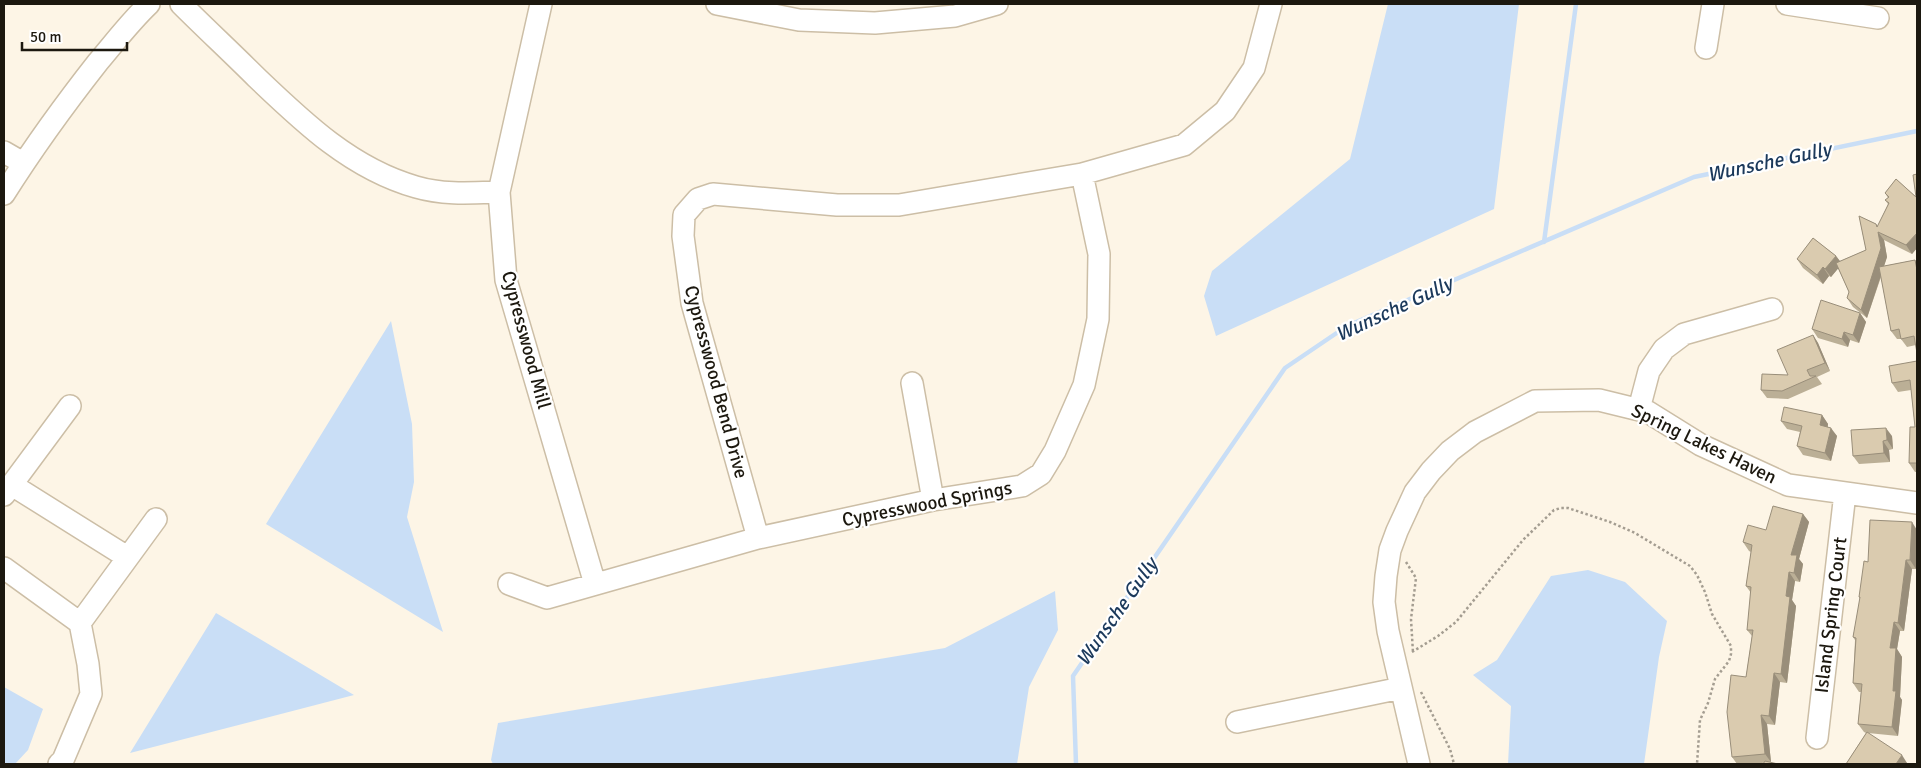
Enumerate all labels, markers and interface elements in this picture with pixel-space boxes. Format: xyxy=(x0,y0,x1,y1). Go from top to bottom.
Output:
scale bar xyxy=(22,20,128,52)
text: 50 m xyxy=(30,28,61,46)
water label: Wunsche Gully xyxy=(1705,136,1836,187)
street label: Cypresswood Mill xyxy=(496,268,556,412)
water label: Wunsche Gully xyxy=(1332,270,1459,347)
street label: Cypresswood Bend Drive xyxy=(679,283,753,481)
street label: Spring Lakes Haven xyxy=(1627,398,1781,490)
street label: Cypresswood Springs xyxy=(840,476,1014,532)
street label: Island Spring Court xyxy=(1810,535,1853,694)
water label: Wunsche Gully xyxy=(1071,551,1165,671)

